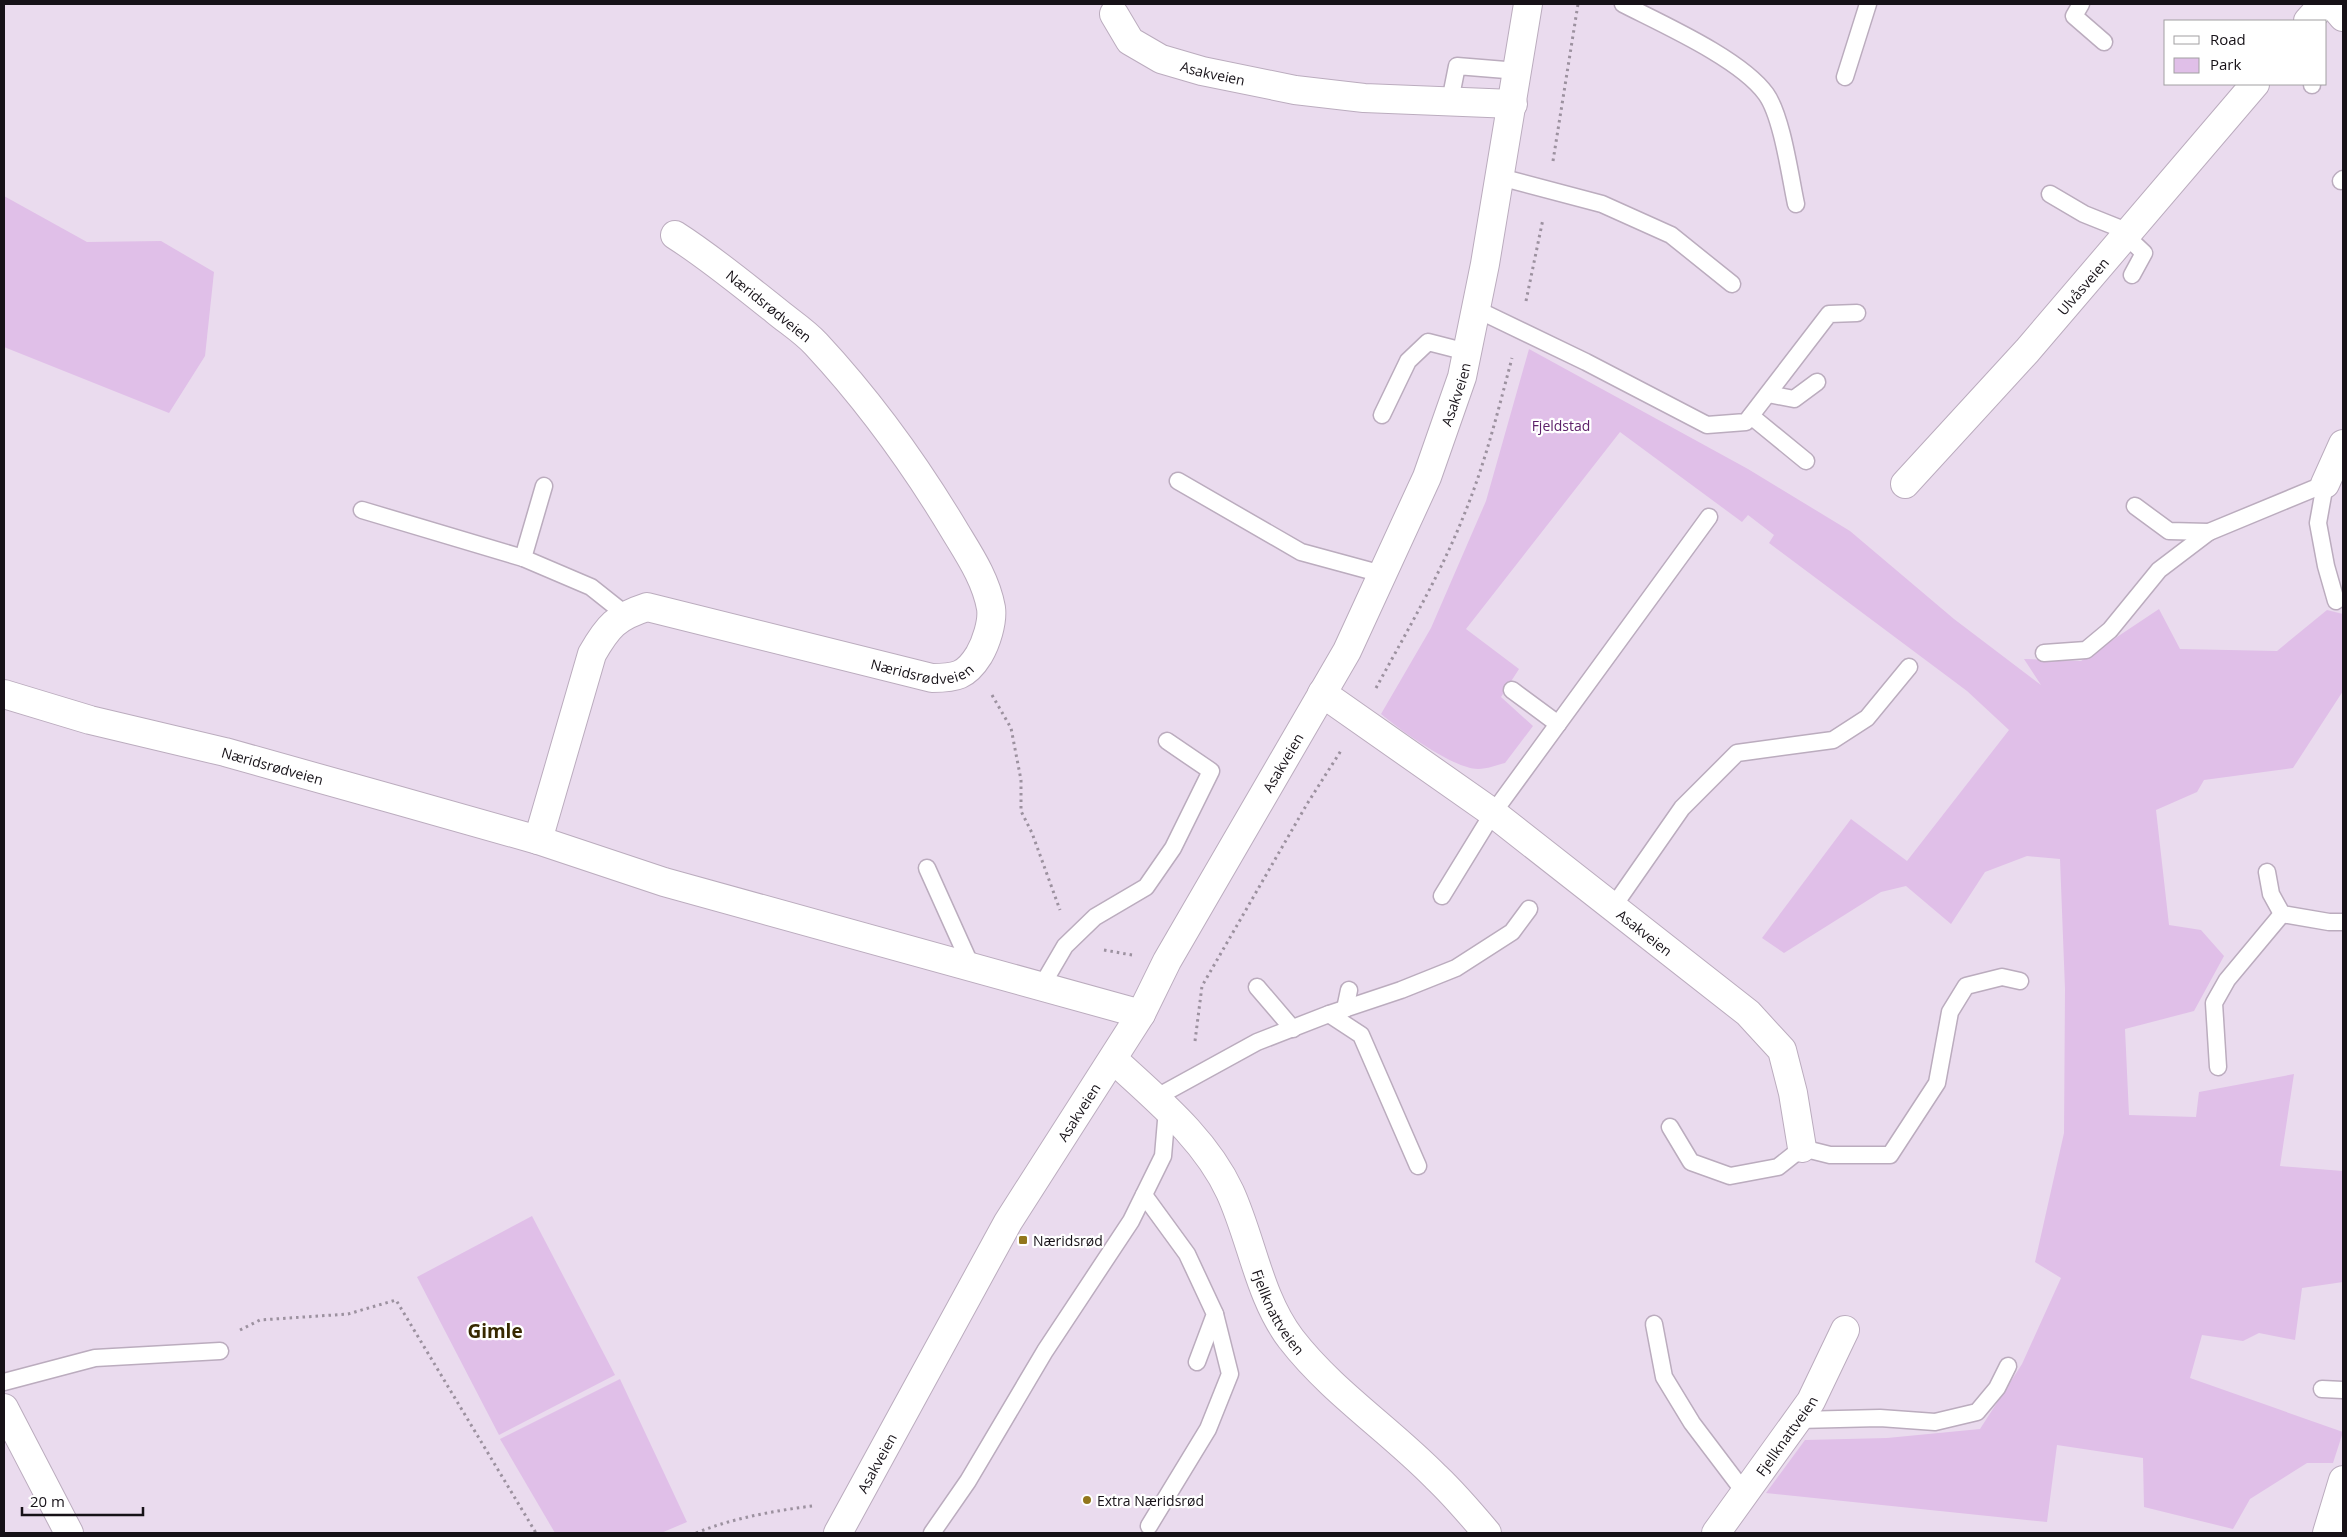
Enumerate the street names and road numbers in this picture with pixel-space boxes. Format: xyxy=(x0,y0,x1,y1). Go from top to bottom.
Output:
street label: Asakveien xyxy=(1178,56,1247,89)
street label: Ulvåsveien xyxy=(2053,253,2113,319)
street label: Næridsrødveien xyxy=(722,266,816,346)
street label: Asakveien xyxy=(1436,361,1474,428)
street label: Næridsrødveien xyxy=(868,653,972,669)
street label: Asakveien xyxy=(1258,729,1307,796)
street label: Næridsrødveien xyxy=(220,742,326,789)
street label: Asakveien xyxy=(1613,904,1677,960)
street label: Asakveien xyxy=(1053,1079,1104,1145)
street label: Fjellknattveien xyxy=(1248,1267,1309,1358)
street label: Fjellknattveien xyxy=(1751,1393,1822,1479)
street label: Asakveien xyxy=(852,1429,900,1496)

